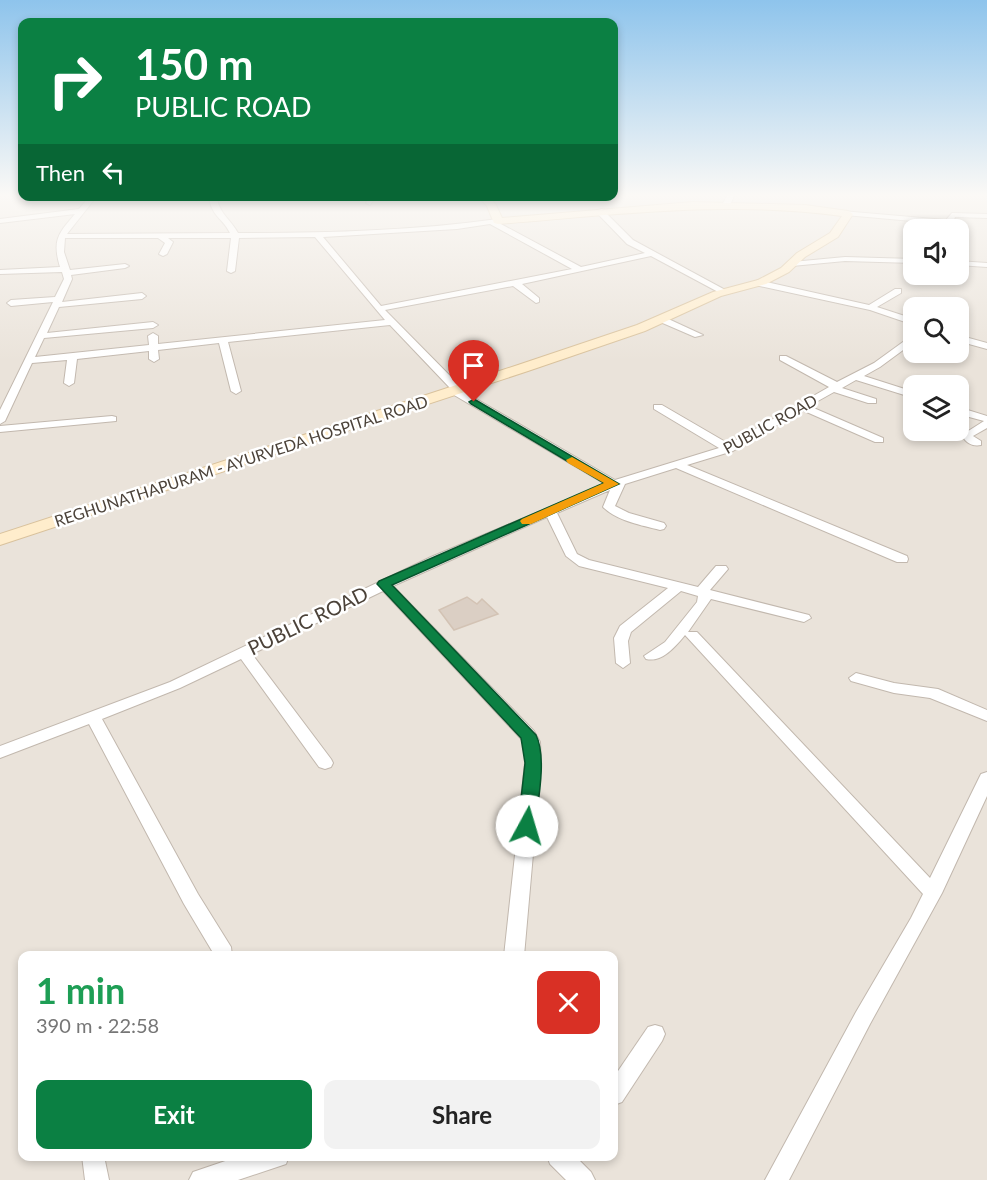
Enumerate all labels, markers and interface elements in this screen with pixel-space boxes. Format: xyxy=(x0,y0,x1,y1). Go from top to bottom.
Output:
text: 150 m xyxy=(135,39,253,89)
icon: right xyxy=(36,42,114,120)
text: PUBLIC ROAD xyxy=(135,90,312,123)
icon: left xyxy=(97,156,130,189)
text: Then xyxy=(36,159,85,186)
map controls xyxy=(903,219,969,441)
button: sound xyxy=(903,219,969,285)
button: search xyxy=(903,297,969,363)
pin xyxy=(448,340,499,402)
icon: arrive xyxy=(457,349,490,382)
button: layers xyxy=(903,375,969,441)
street label: PUBLIC ROAD xyxy=(719,390,820,457)
street label: REGHUNATHAPURAM - AYURVEDA HOSPITAL ROAD xyxy=(52,391,430,530)
street label: PUBLIC ROAD xyxy=(244,581,372,660)
position arrow xyxy=(495,794,559,858)
text: 1 min xyxy=(36,968,125,1012)
button: close xyxy=(537,971,600,1034)
text: 390 m · 22:58 xyxy=(36,1013,159,1037)
button: Exit xyxy=(36,1080,312,1149)
button: Share xyxy=(324,1080,600,1149)

